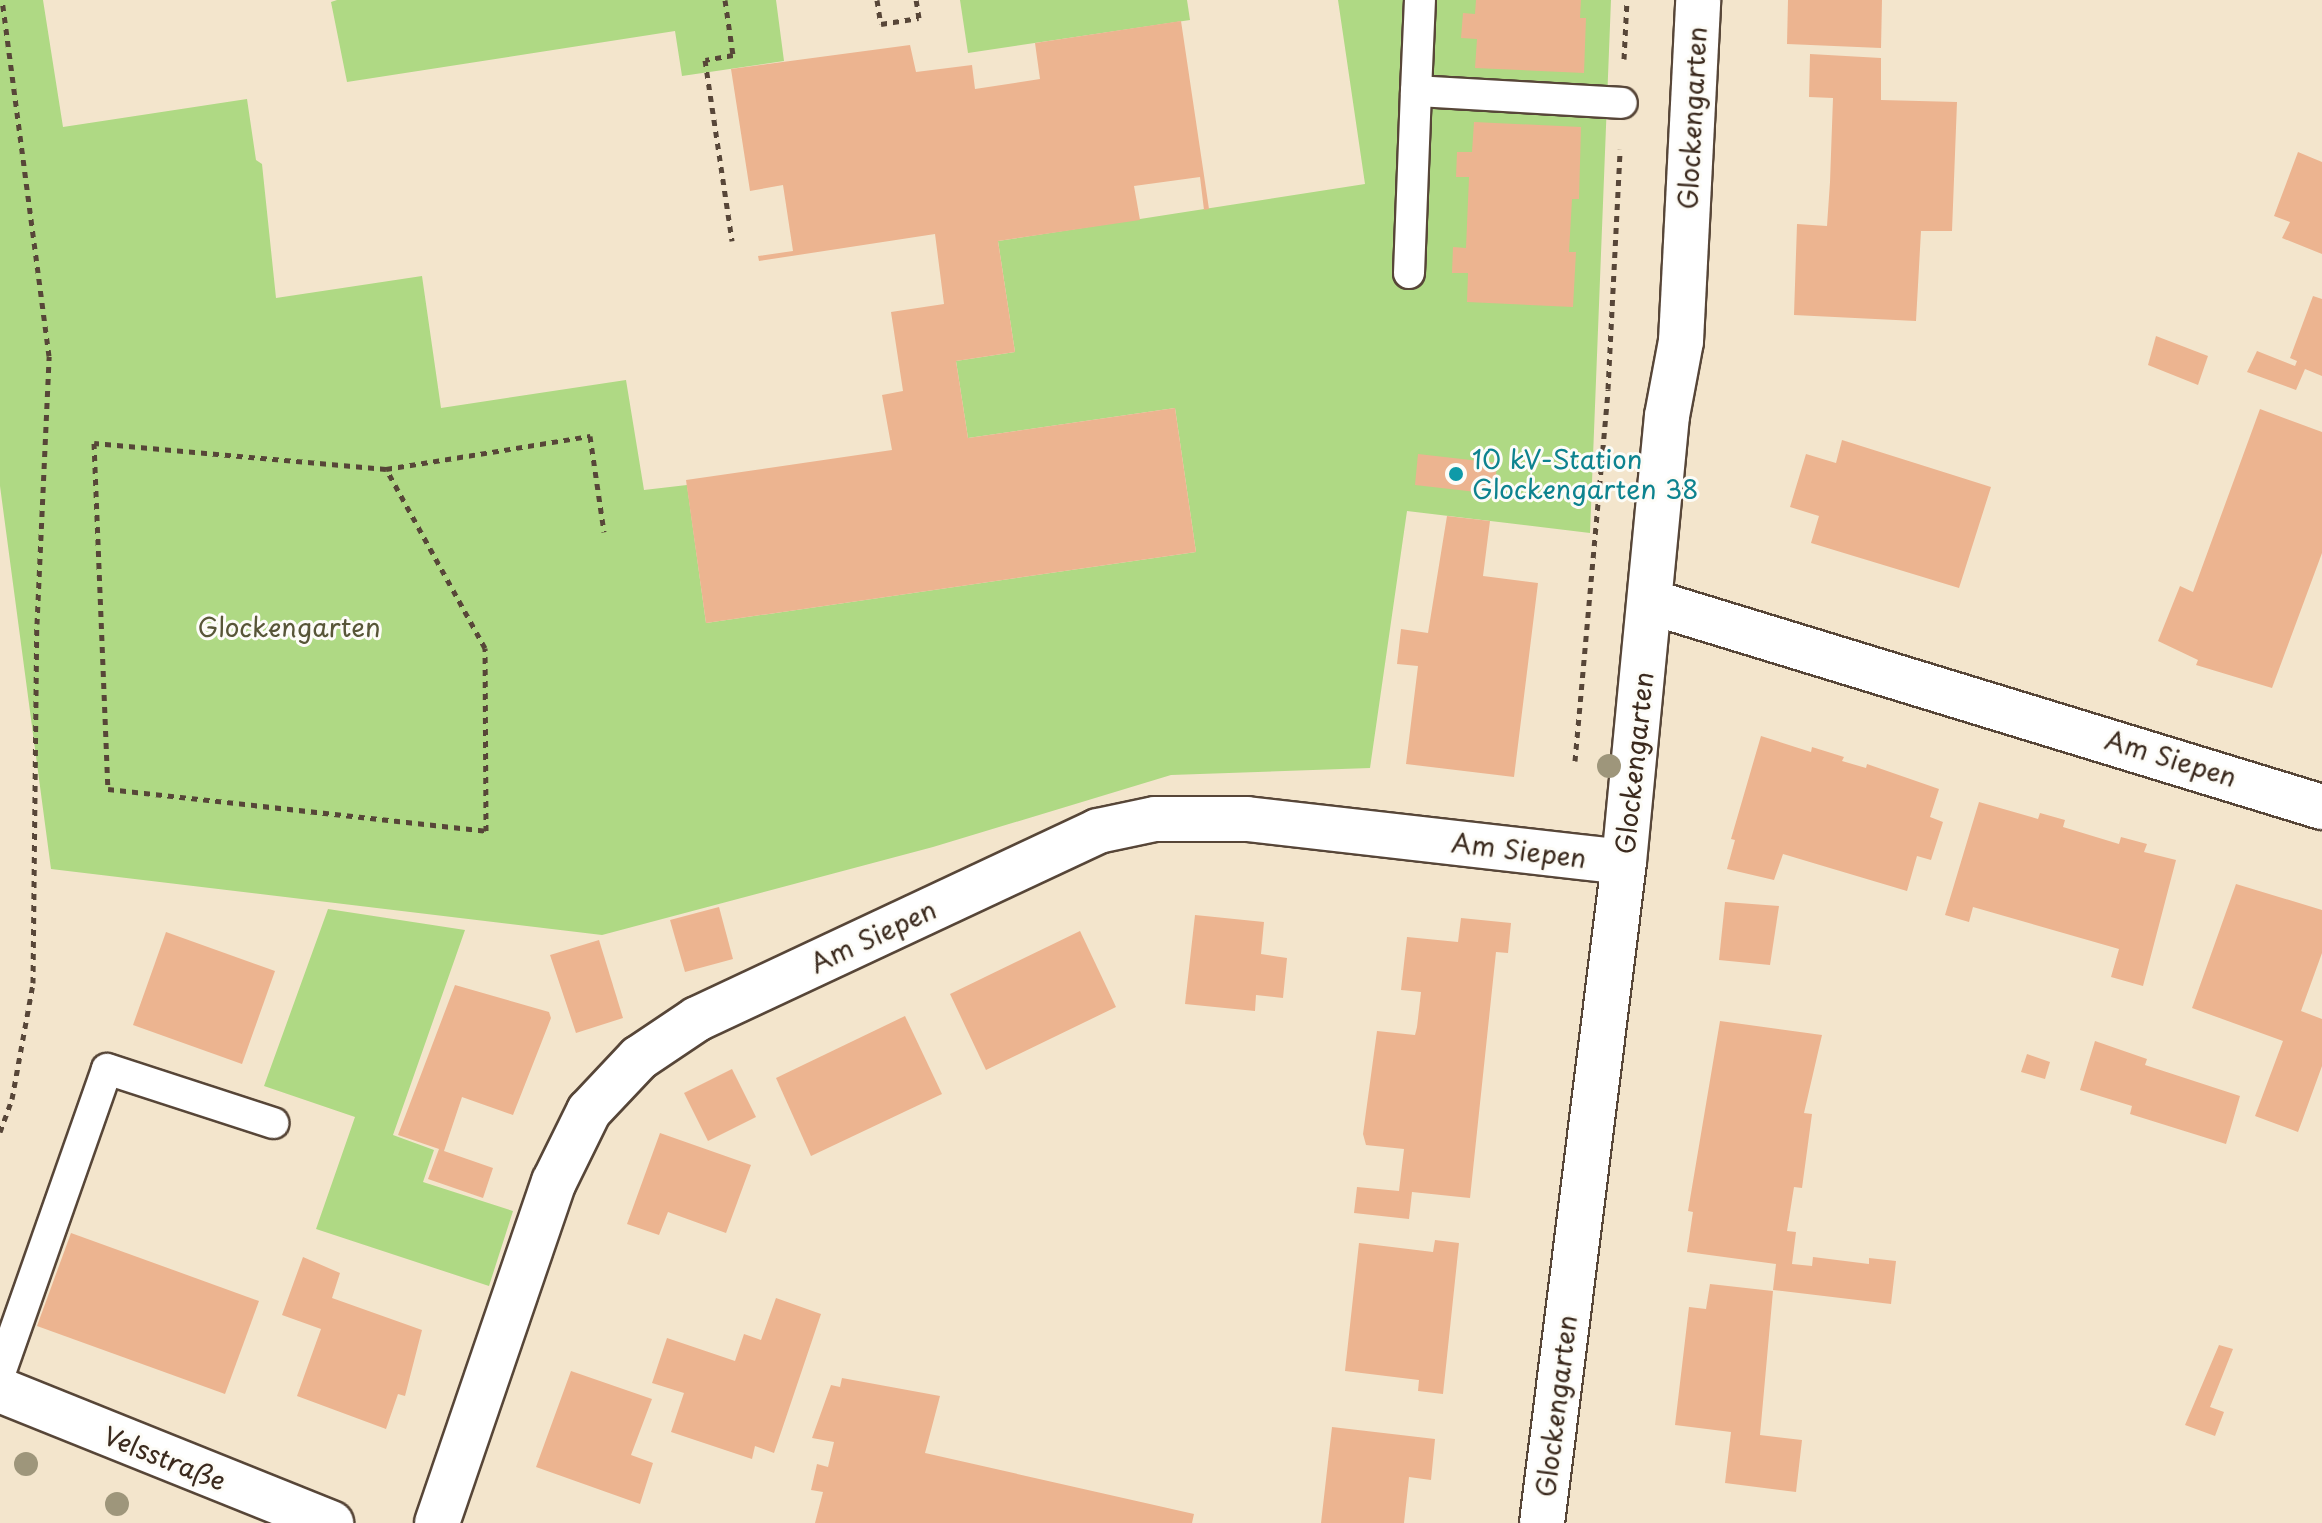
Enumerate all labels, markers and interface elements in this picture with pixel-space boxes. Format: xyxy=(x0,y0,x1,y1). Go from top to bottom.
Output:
street label: Glockengarten xyxy=(1672,26,1712,210)
place label: 10 kV-Station Glockengarten 38 xyxy=(1472,443,1697,504)
marker: 10 kV-Station Glockengarten 38 xyxy=(1447,465,1465,483)
park label: Glockengarten xyxy=(197,611,381,643)
street label: Glockengarten xyxy=(1609,670,1659,856)
street label: Am Siepen xyxy=(2101,723,2241,793)
street label: Am Siepen xyxy=(1449,826,1589,874)
street label: Am Siepen xyxy=(805,893,941,979)
street label: Glockengarten xyxy=(1529,1313,1583,1499)
street label: Velsstraße xyxy=(99,1419,231,1497)

